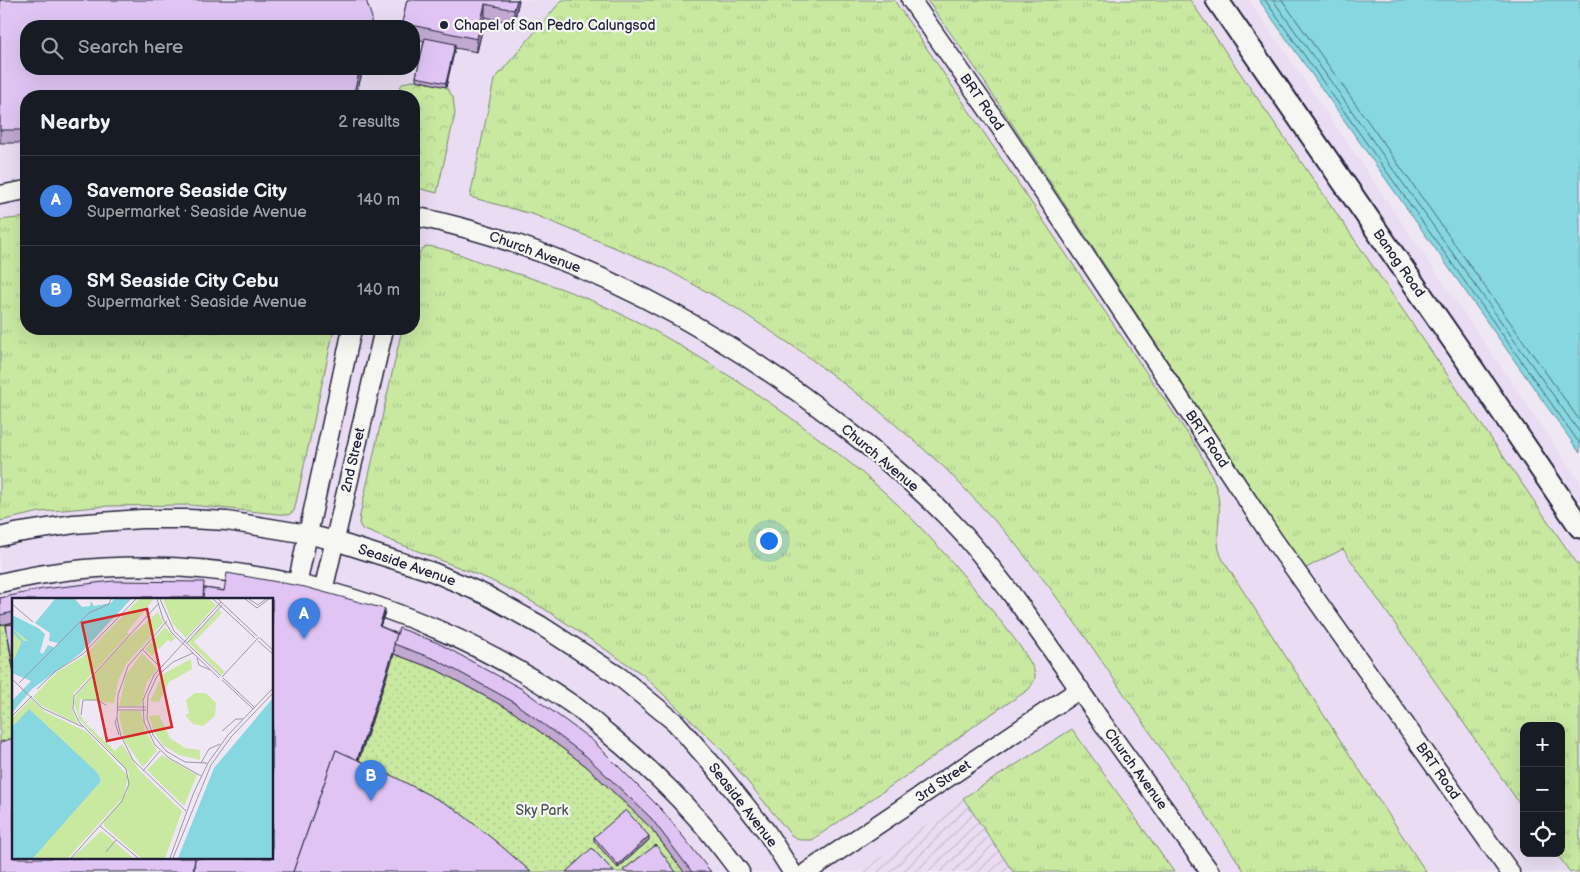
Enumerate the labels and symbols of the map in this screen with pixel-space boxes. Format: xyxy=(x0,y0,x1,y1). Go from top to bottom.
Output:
place label: Chapel of San Pedro Calungsod xyxy=(454,17,656,34)
marker: Chapel of San Pedro Calungsod xyxy=(438,19,450,31)
street label: BRT Road xyxy=(956,70,1008,134)
street label: Banog Road xyxy=(1369,226,1429,300)
street label: Church Avenue xyxy=(487,228,583,276)
street label: BRT Road xyxy=(1182,407,1232,471)
street label: Church Avenue xyxy=(838,421,922,495)
street label: 2nd Street xyxy=(337,425,369,494)
your location xyxy=(756,528,782,554)
street label: Seaside Avenue xyxy=(356,540,458,590)
inset map xyxy=(12,598,274,860)
pin: A xyxy=(288,598,320,639)
street label: Church Avenue xyxy=(1101,725,1171,813)
street label: BRT Road xyxy=(1412,739,1464,803)
street label: 3rd Street xyxy=(912,756,975,806)
pin: B xyxy=(355,760,387,801)
street label: Seaside Avenue xyxy=(705,760,781,850)
park label: Sky Park xyxy=(516,802,569,819)

